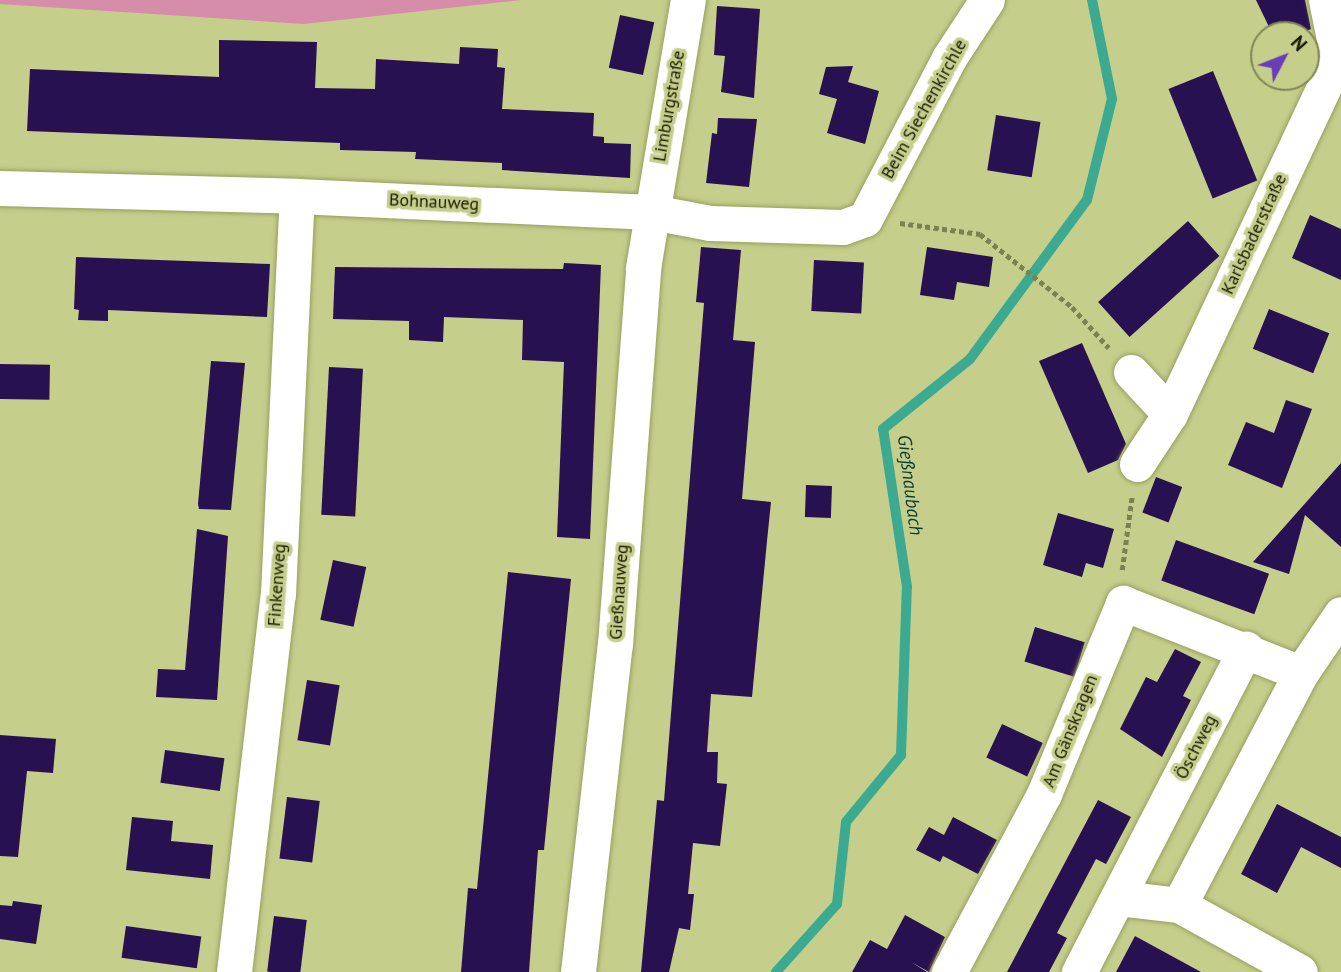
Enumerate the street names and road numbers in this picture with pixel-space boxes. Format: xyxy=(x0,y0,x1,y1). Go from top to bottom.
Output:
street label: Beim Siechenkirchle xyxy=(877,35,971,183)
street label: Limburgstraße xyxy=(649,49,689,163)
street label: Karlsbaderstraße xyxy=(1217,170,1291,298)
street label: Bohnauweg xyxy=(388,189,480,215)
street label: Finkenweg xyxy=(263,543,291,627)
street label: Gießnauweg xyxy=(605,543,633,641)
street label: Am Gänskragen xyxy=(1038,671,1102,791)
street label: Öschweg xyxy=(1171,711,1221,783)

